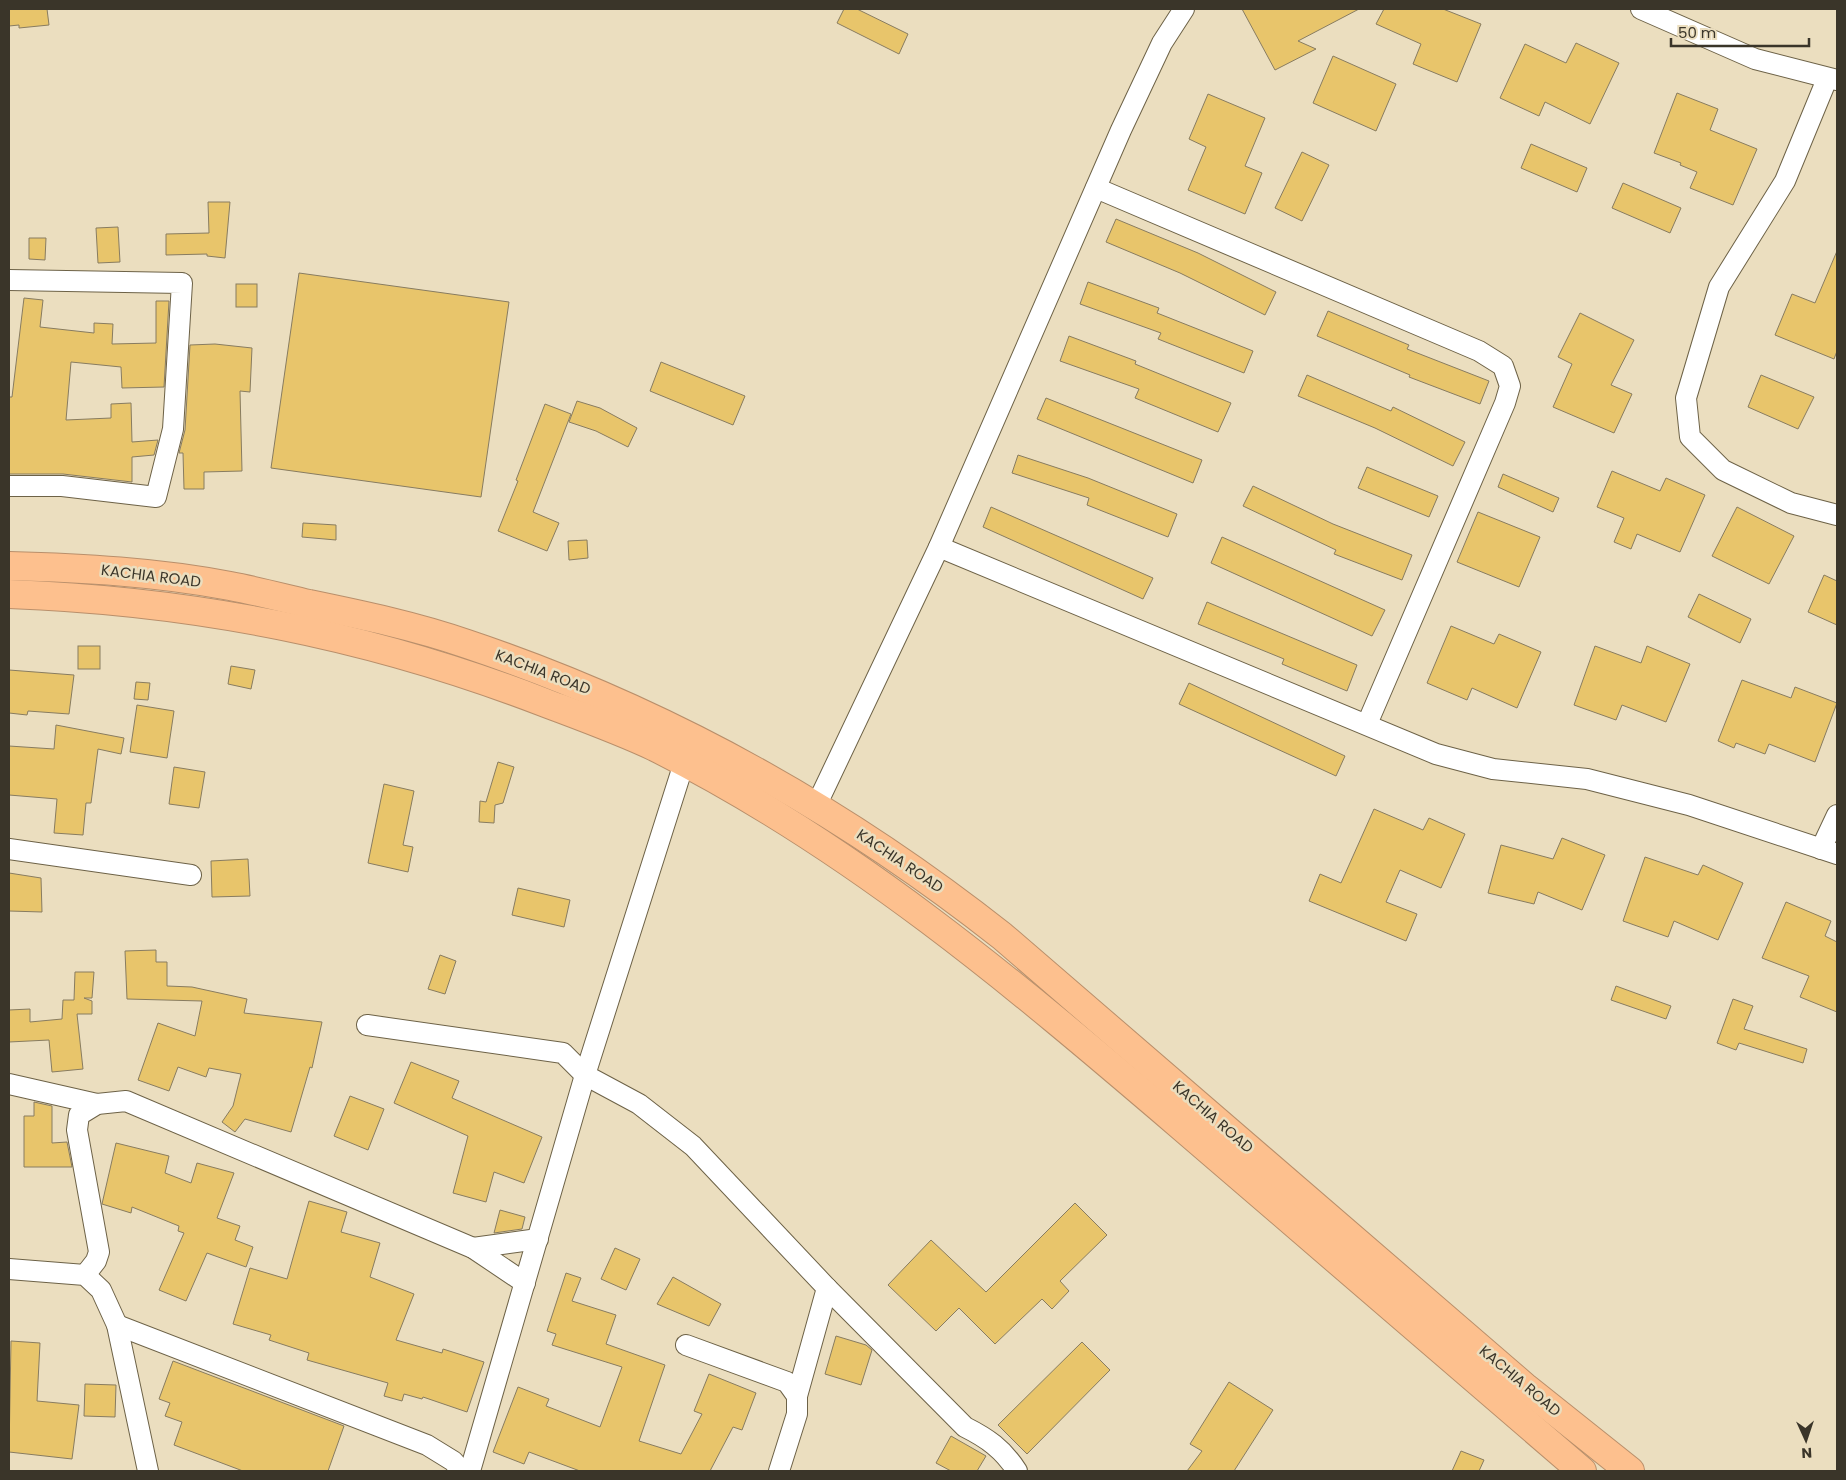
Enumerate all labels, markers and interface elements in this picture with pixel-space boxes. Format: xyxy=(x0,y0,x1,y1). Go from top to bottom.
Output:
scale bar xyxy=(1671,15,1808,47)
text: 50 m xyxy=(1678,22,1716,43)
street label: KACHIA ROAD xyxy=(100,559,202,592)
street label: KACHIA ROAD xyxy=(493,644,594,699)
street label: KACHIA ROAD xyxy=(853,824,948,897)
street label: KACHIA ROAD xyxy=(1169,1076,1258,1158)
street label: KACHIA ROAD xyxy=(1475,1340,1566,1421)
north arrow xyxy=(1781,1415,1831,1465)
text: N xyxy=(1801,1443,1812,1463)

